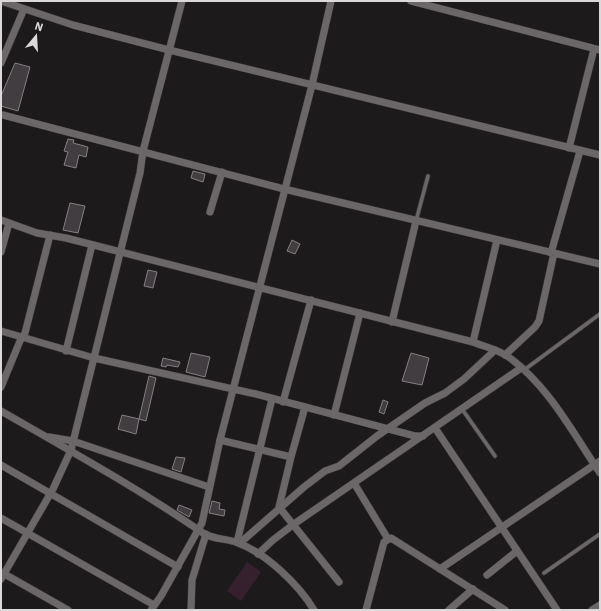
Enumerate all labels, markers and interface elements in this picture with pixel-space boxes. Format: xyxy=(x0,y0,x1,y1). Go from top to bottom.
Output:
north arrow xyxy=(16,16,56,56)
text: N xyxy=(33,19,45,34)

